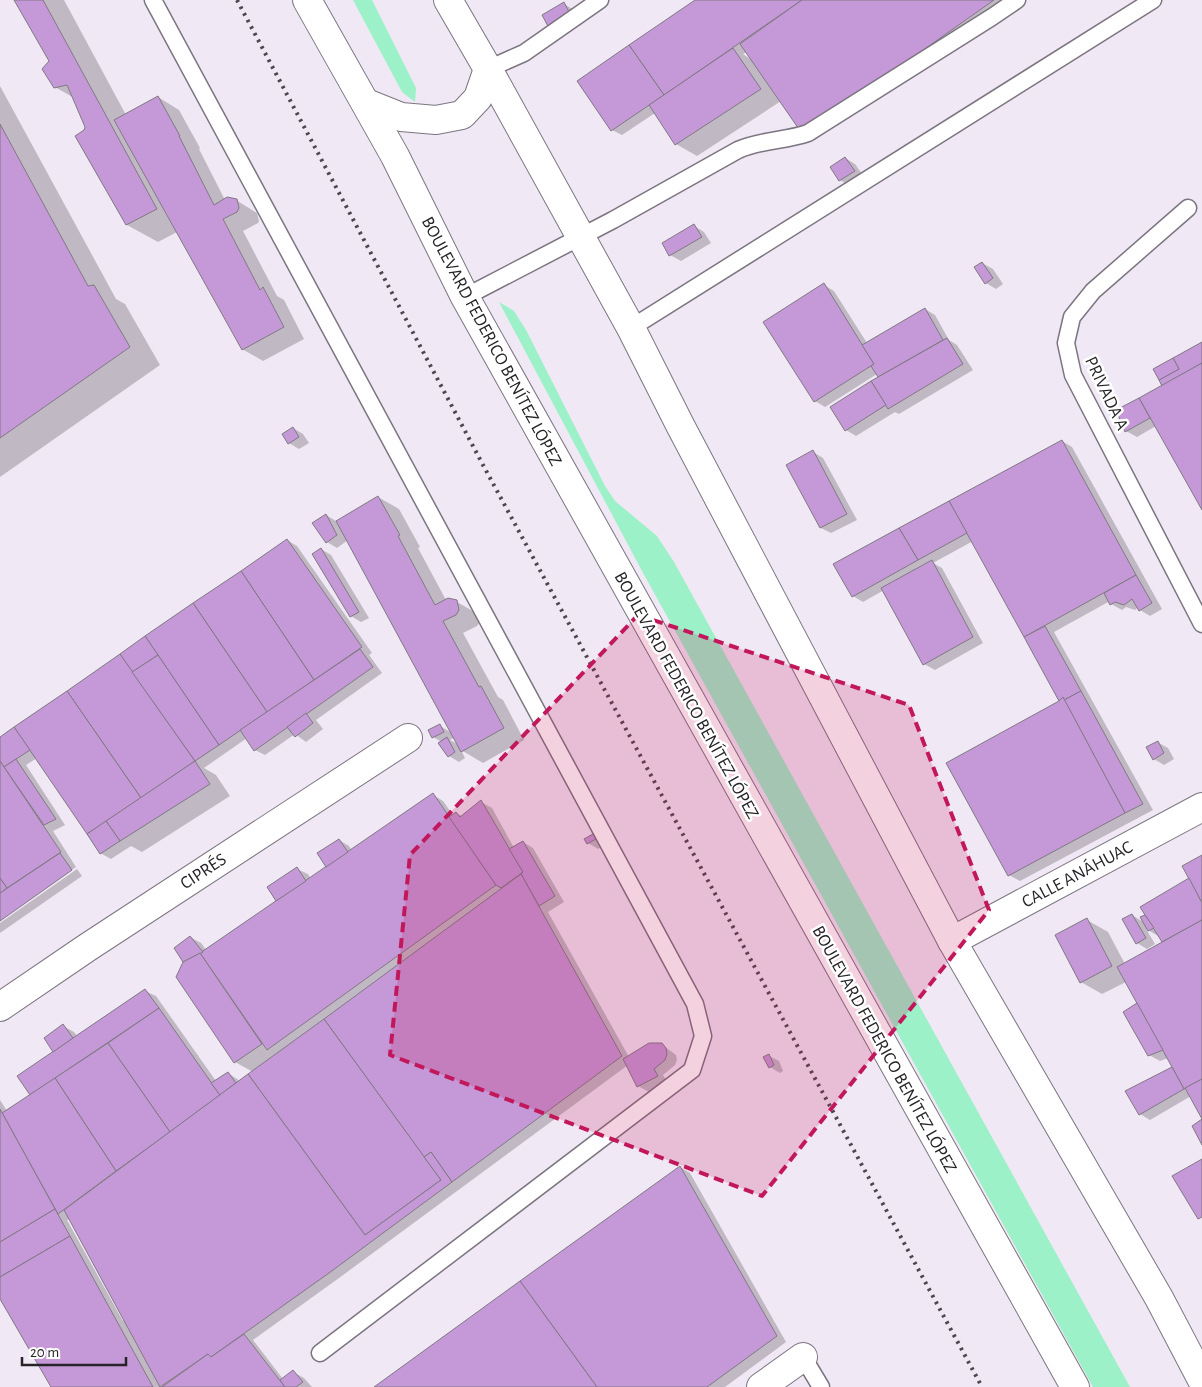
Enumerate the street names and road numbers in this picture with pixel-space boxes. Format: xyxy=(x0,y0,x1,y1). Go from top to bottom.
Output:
street label: BOULEVARD FEDERICO BENÍTEZ LÓPEZ xyxy=(418,213,567,469)
street label: PRIVADA A xyxy=(1081,354,1131,434)
street label: BOULEVARD FEDERICO BENÍTEZ LÓPEZ xyxy=(611,568,764,822)
street label: CALLE ANÁHUAC xyxy=(1018,836,1136,912)
street label: CIPRÉS xyxy=(176,848,230,893)
street label: BOULEVARD FEDERICO BENÍTEZ LÓPEZ xyxy=(809,922,962,1176)

